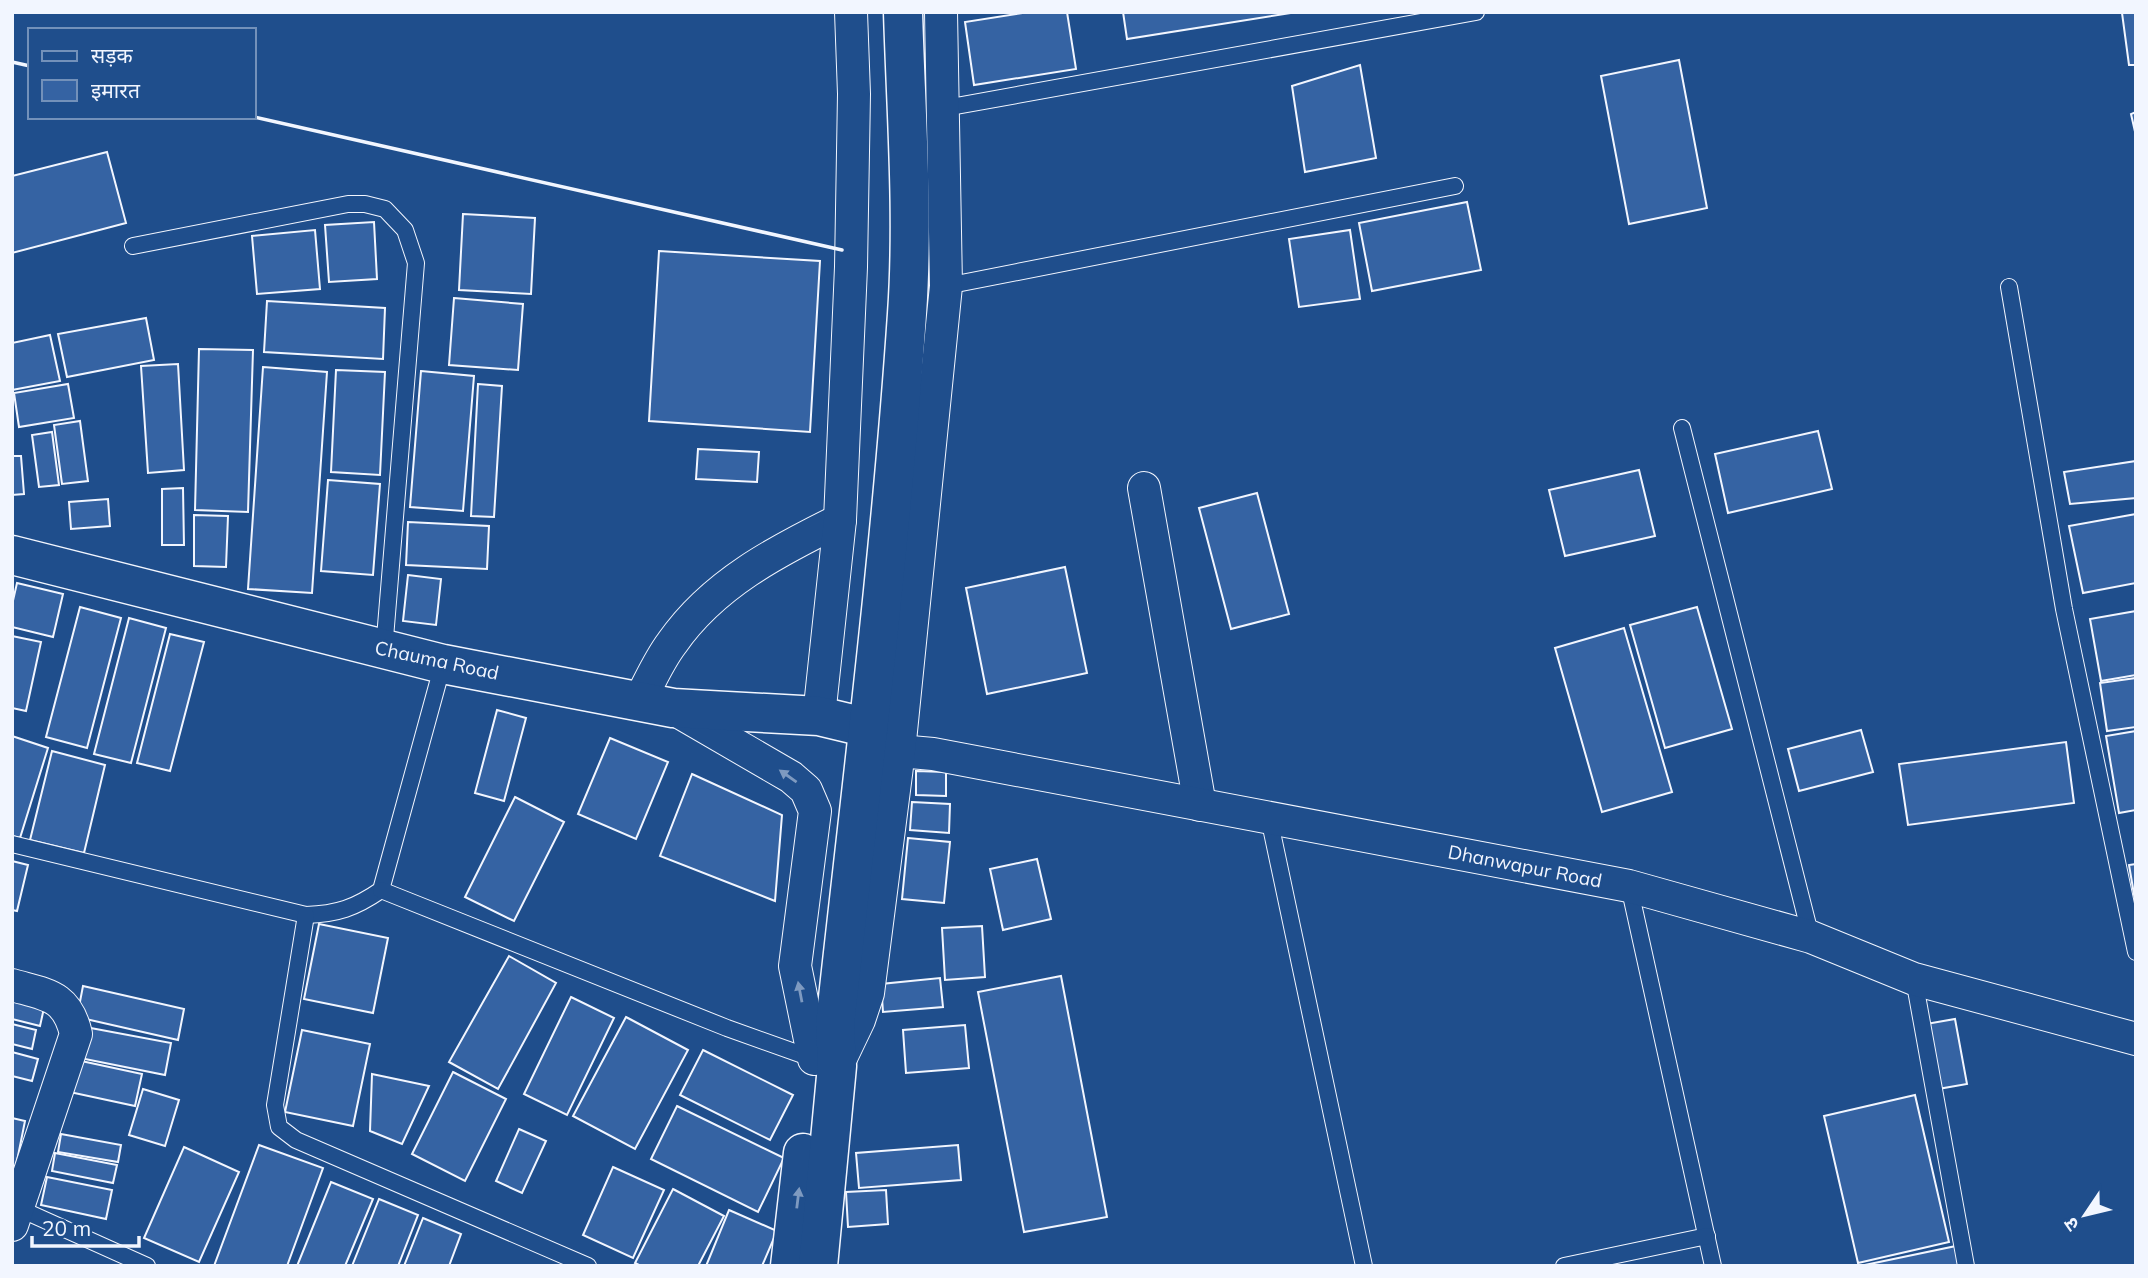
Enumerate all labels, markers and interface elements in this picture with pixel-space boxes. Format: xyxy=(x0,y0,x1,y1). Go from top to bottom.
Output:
legend xyxy=(28,28,256,119)
text: सड़क xyxy=(91,42,133,68)
text: इमारत xyxy=(91,77,141,103)
street label: Chauma Road xyxy=(373,635,501,685)
one-way arrow xyxy=(779,770,798,783)
street label: Dhanwapur Road xyxy=(1446,839,1604,893)
one-way arrow xyxy=(795,981,806,1003)
north arrow xyxy=(2050,1180,2120,1250)
one-way arrow xyxy=(792,1187,803,1209)
scale bar xyxy=(32,1204,138,1248)
text: उ xyxy=(2058,1213,2084,1236)
text: 20 m xyxy=(42,1215,91,1241)

